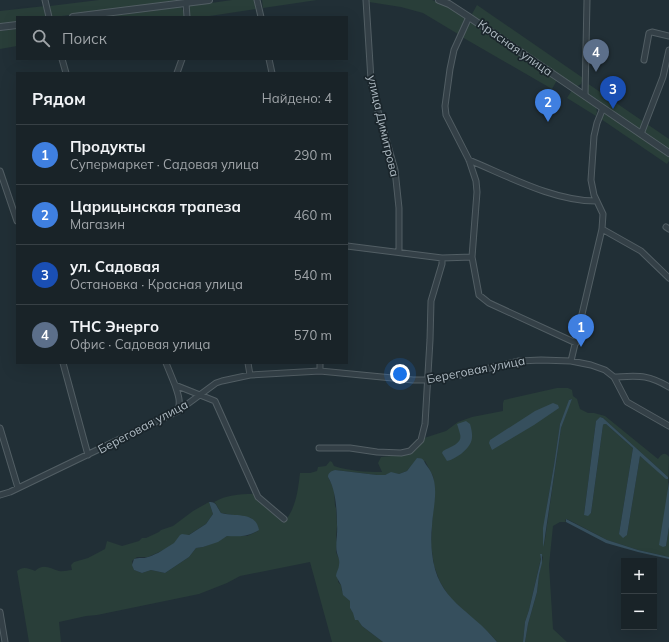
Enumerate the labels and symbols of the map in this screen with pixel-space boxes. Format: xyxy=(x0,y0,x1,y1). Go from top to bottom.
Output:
street label: Красная улица xyxy=(475,16,556,79)
pin: 4 xyxy=(583,39,609,72)
street label: улица Димитрова xyxy=(364,74,402,178)
pin: 3 xyxy=(600,76,626,109)
pin: 2 xyxy=(535,89,561,122)
pin: 1 xyxy=(568,314,594,347)
street label: Береговая улица xyxy=(426,353,526,386)
your location xyxy=(390,364,410,384)
street label: Береговая улица xyxy=(95,397,190,457)

